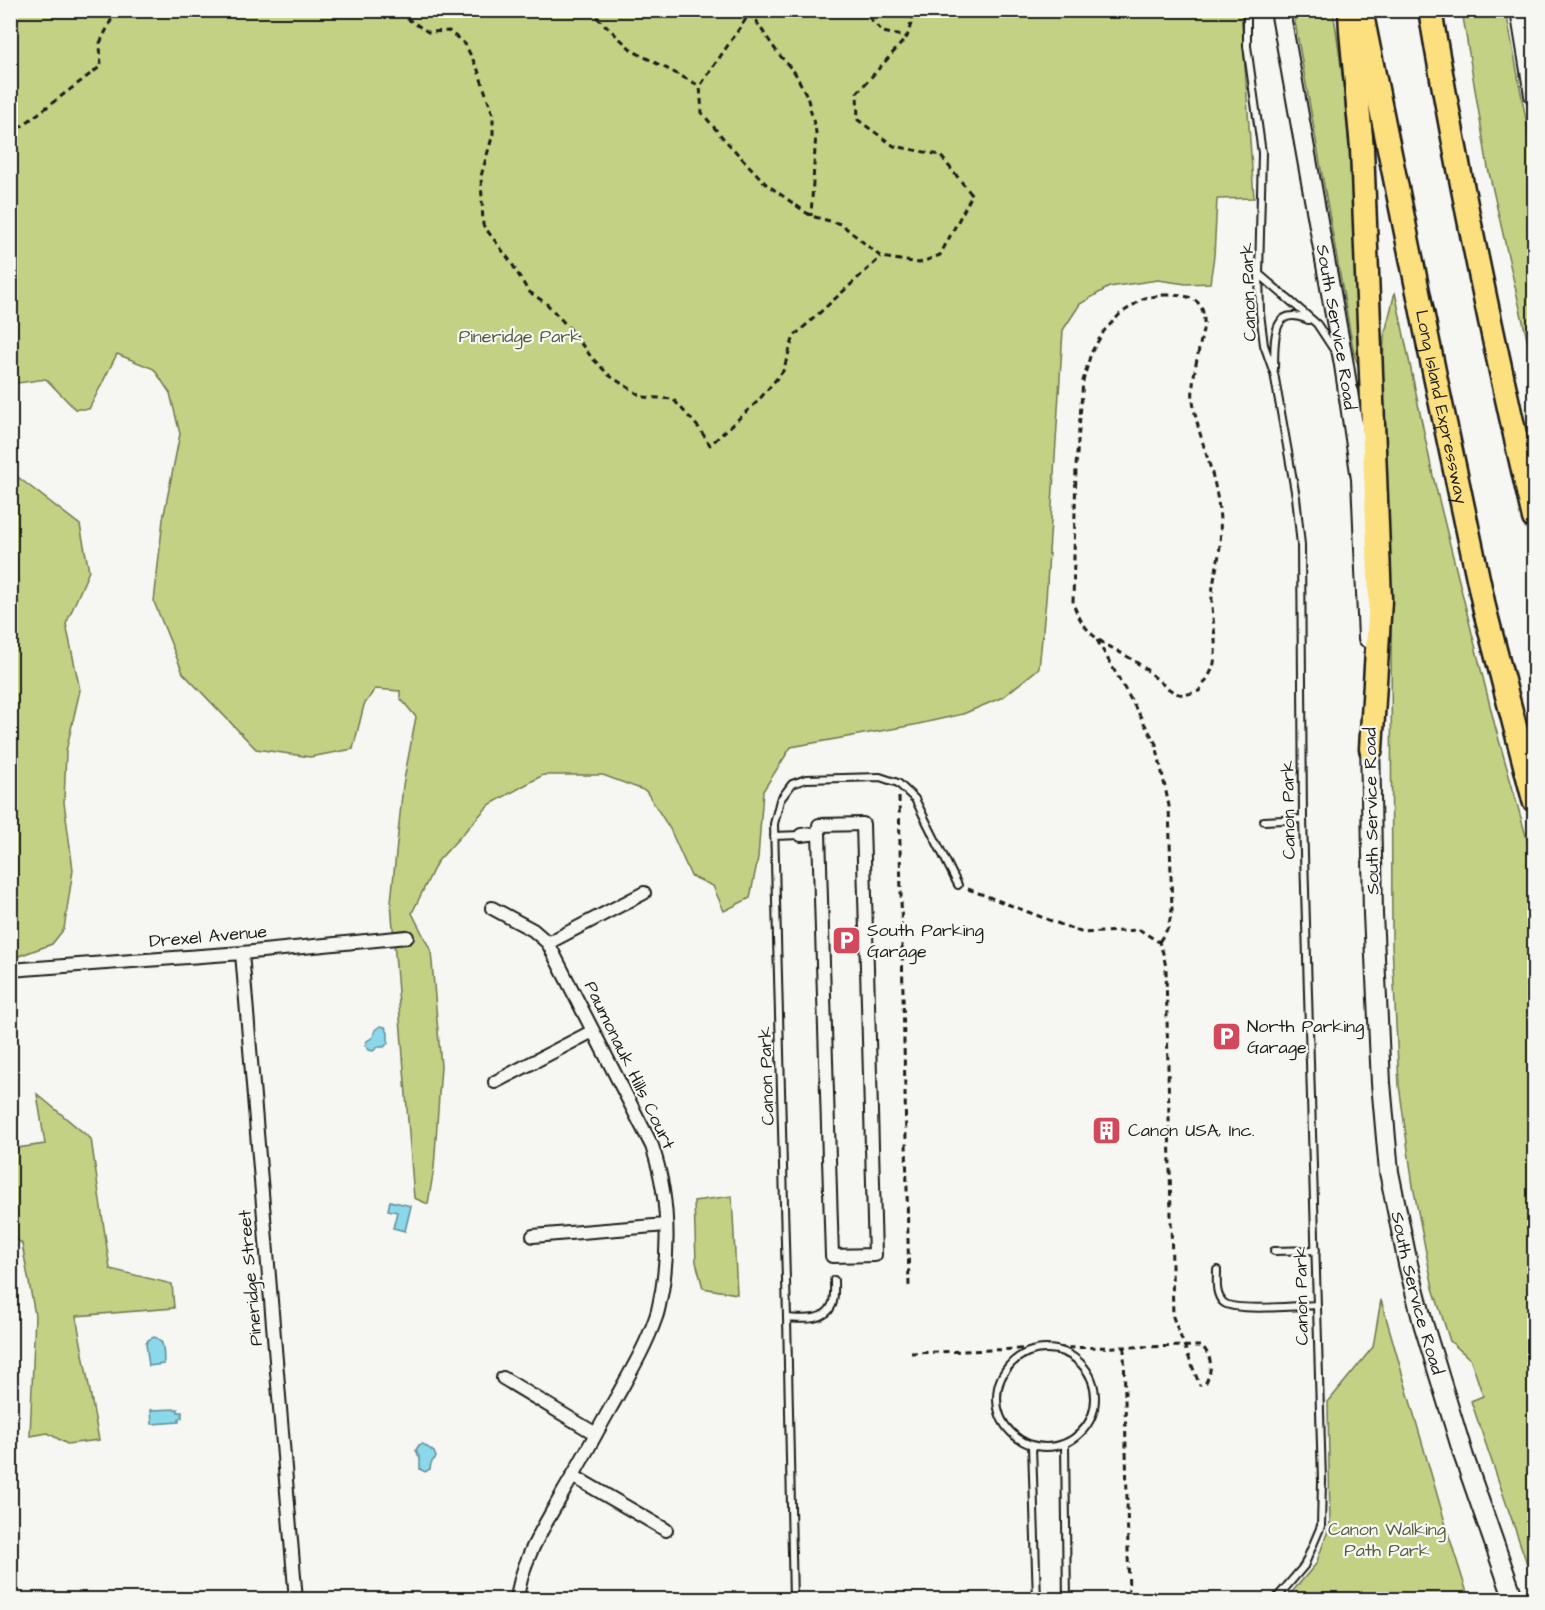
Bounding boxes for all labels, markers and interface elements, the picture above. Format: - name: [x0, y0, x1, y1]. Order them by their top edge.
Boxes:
- street label: Canon Park: [1234, 242, 1263, 342]
- street label: South Service Road: [1309, 242, 1362, 411]
- street label: Long Island Expressway: [1409, 308, 1474, 507]
- park label: Pineridge Park: [459, 324, 581, 350]
- street label: South Service Road: [1358, 727, 1385, 895]
- street label: Canon Park: [1275, 760, 1302, 860]
- place label: South Parking Garage: [867, 918, 984, 965]
- street label: Drexel Avenue: [148, 919, 268, 954]
- parking icon: South Parking Garage: [830, 924, 862, 956]
- street label: Paumonauk Hills Court: [578, 977, 681, 1154]
- place label: North Parking Garage: [1247, 1014, 1364, 1061]
- parking icon: North Parking Garage: [1210, 1020, 1242, 1052]
- street label: Canon Park: [752, 1026, 781, 1126]
- building icon: Canon USA, Inc.: [1091, 1114, 1123, 1146]
- place label: Canon USA, Inc.: [1128, 1118, 1255, 1143]
- street label: Pineridge Street: [232, 1208, 270, 1347]
- street label: South Service Road: [1385, 1209, 1450, 1378]
- street label: Canon Park: [1288, 1246, 1315, 1346]
- park label: Canon Walking Path Park: [1328, 1517, 1446, 1563]

